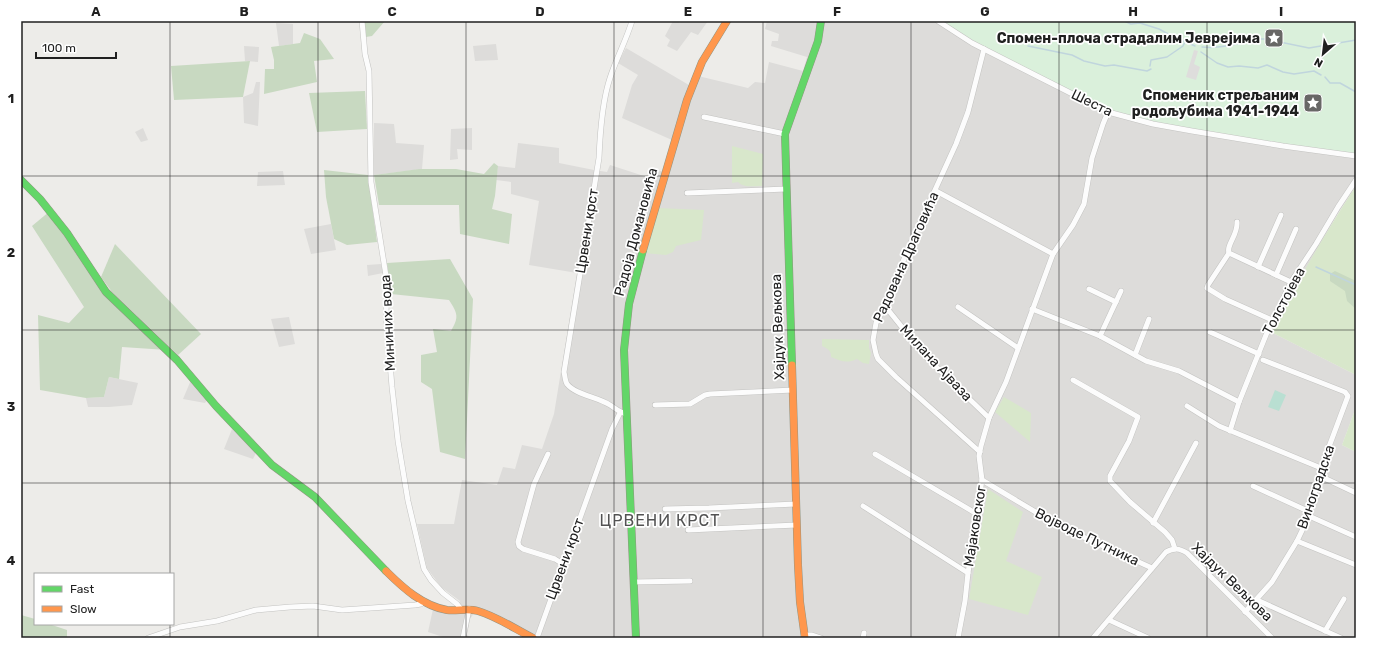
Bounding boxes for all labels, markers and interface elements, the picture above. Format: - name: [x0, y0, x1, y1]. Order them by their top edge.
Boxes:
- text: A: [91, 4, 101, 19]
- text: B: [239, 4, 249, 19]
- text: C: [387, 4, 397, 19]
- text: D: [535, 4, 545, 19]
- text: E: [684, 4, 692, 19]
- text: F: [833, 4, 841, 19]
- text: G: [980, 4, 990, 19]
- text: H: [1128, 4, 1138, 19]
- text: I: [1279, 4, 1283, 19]
- place icon: Спомен-плоча страдалим Јеврејима: [1263, 27, 1285, 49]
- place label: Спомен-плоча страдалим Јеврејима: [997, 30, 1260, 47]
- scale bar: [36, 34, 116, 60]
- north arrow: [1303, 34, 1343, 74]
- text: 100 m: [42, 41, 76, 55]
- text: N: [1312, 55, 1325, 70]
- street label: Шеста: [1069, 86, 1115, 120]
- place label: Споменик стрељаним родољубима 1941-1944: [1132, 87, 1299, 120]
- text: 1: [8, 91, 14, 106]
- place icon: Споменик стрељаним родољубима 1941-1944: [1302, 92, 1324, 114]
- street label: Радоја Домановића: [611, 166, 661, 298]
- street label: Црвени крст: [572, 187, 602, 275]
- street label: Радована Драговића: [870, 189, 942, 325]
- text: 2: [7, 245, 15, 260]
- street label: Толстојева: [1259, 264, 1309, 338]
- street label: Мининих вода: [377, 274, 399, 372]
- street label: Хајдук Вељкова: [768, 274, 788, 380]
- street label: Милана Ајваза: [896, 321, 976, 405]
- text: 3: [7, 399, 16, 414]
- street label: Виноградска: [1294, 443, 1338, 531]
- street label: Мајаковског: [960, 484, 990, 568]
- street label: Војводе Путника: [1032, 504, 1142, 570]
- district label: ЦРВЕНИ КРСТ: [599, 511, 721, 530]
- street label: Црвени крст: [542, 516, 588, 602]
- street label: Хајдук Вељкова: [1188, 539, 1276, 625]
- text: 4: [7, 553, 16, 568]
- legend: [34, 573, 174, 625]
- text: Fast: [70, 582, 94, 596]
- text: Slow: [70, 602, 97, 616]

